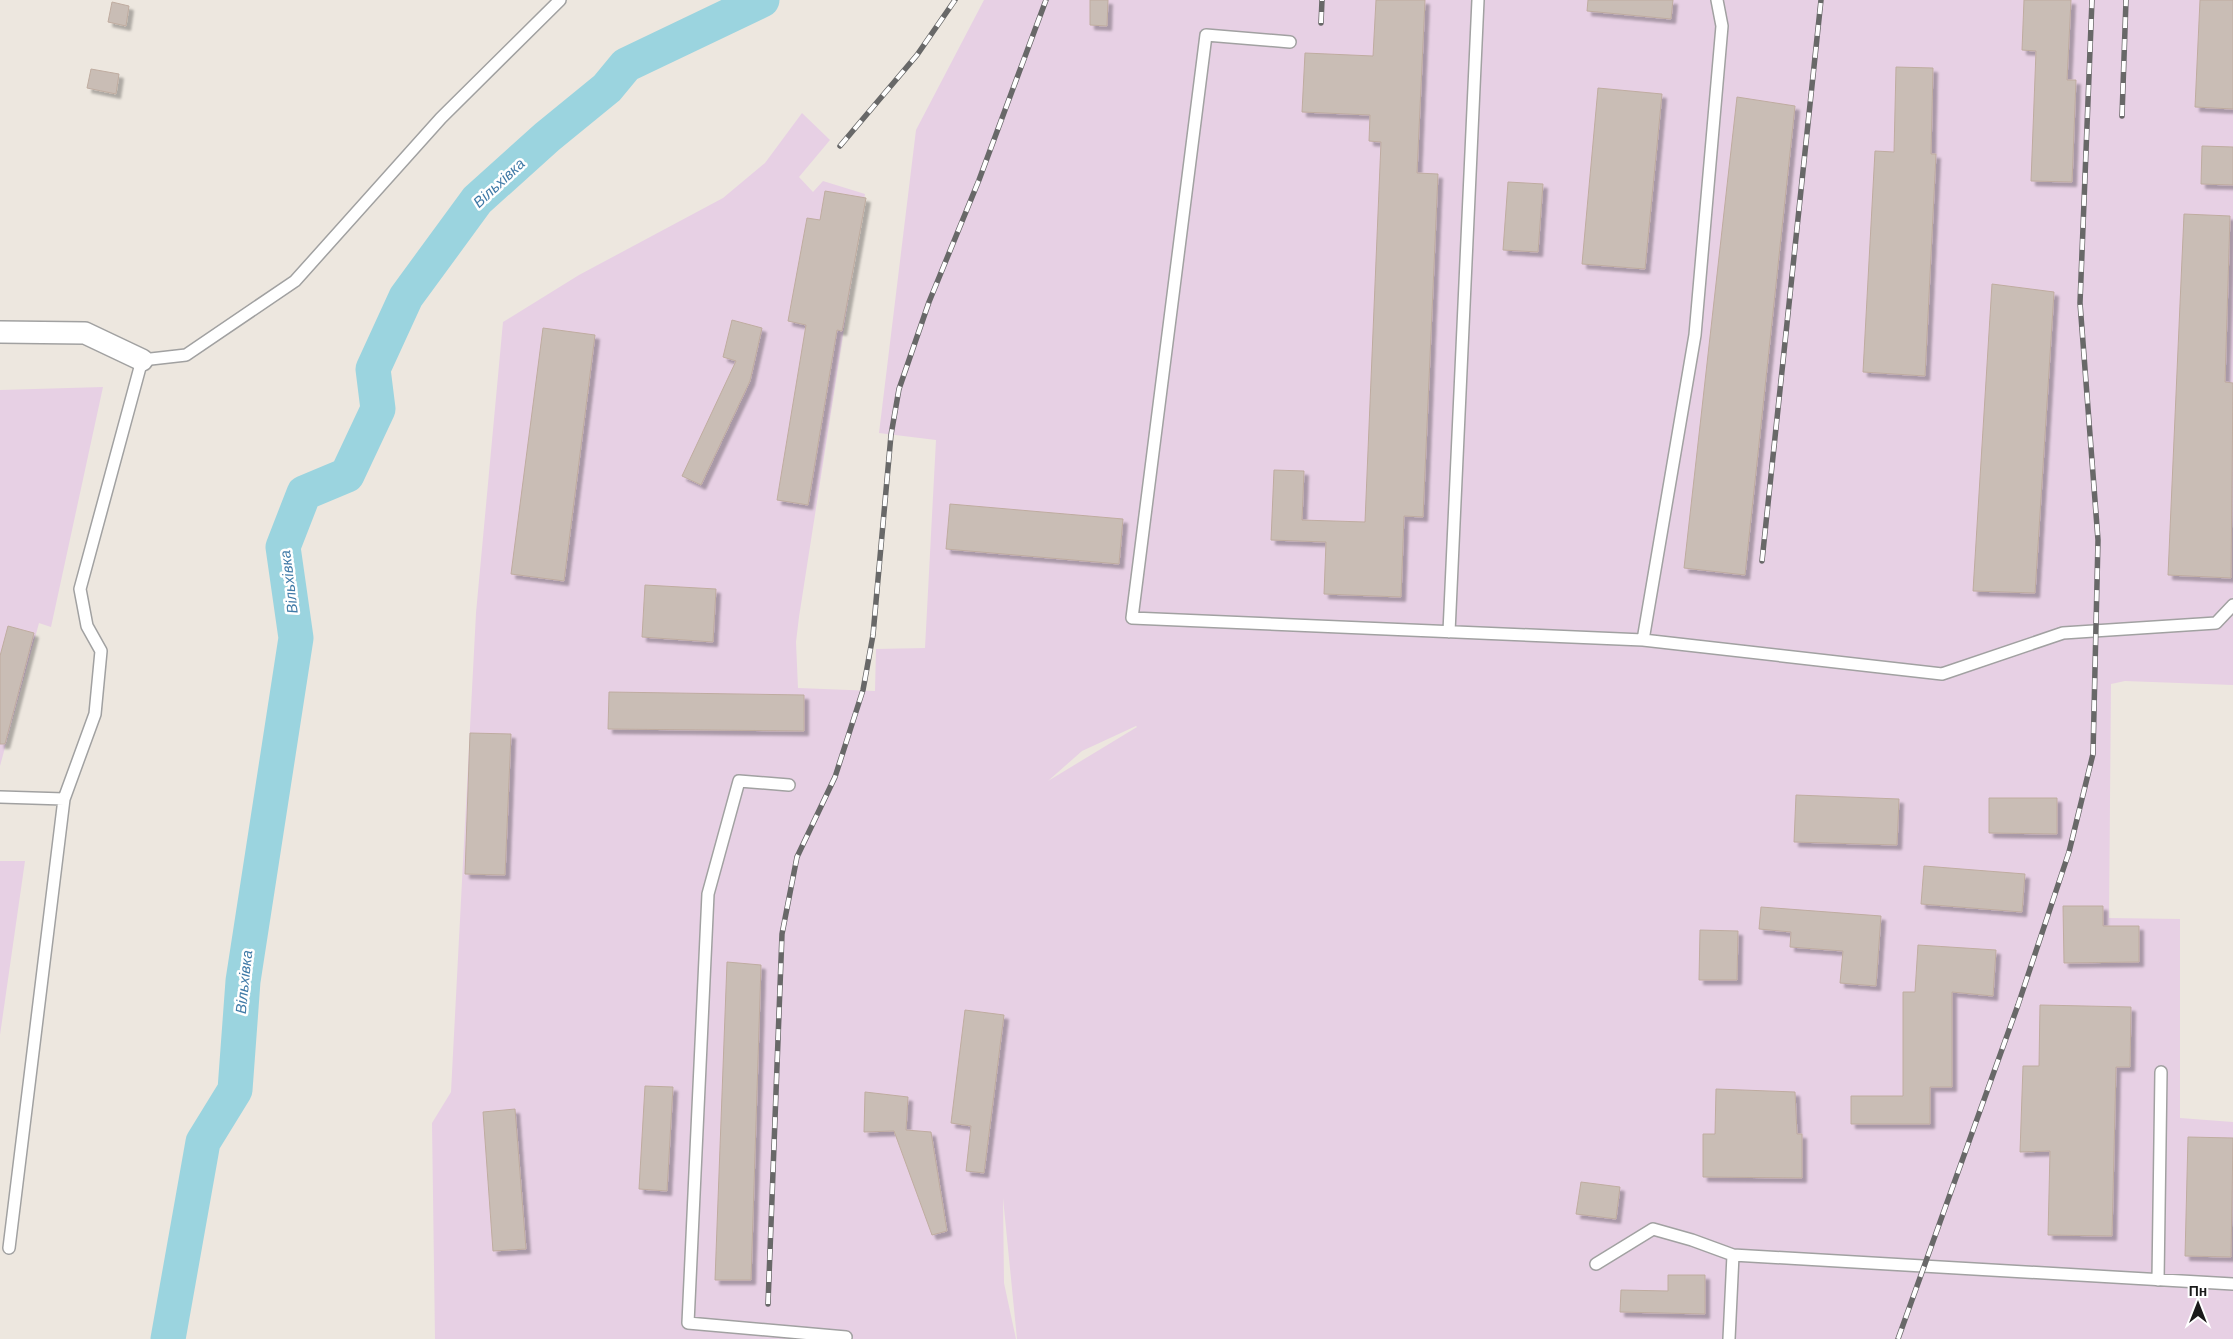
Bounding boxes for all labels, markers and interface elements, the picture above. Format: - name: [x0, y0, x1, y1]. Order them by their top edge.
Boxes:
- water label: Вільхівка: [469, 154, 529, 212]
- water label: Вільхівка: [275, 549, 303, 615]
- water label: Вільхівка: [231, 949, 257, 1015]
- north arrow: [2173, 1279, 2223, 1329]
- text: Пн: [2189, 1282, 2207, 1300]

